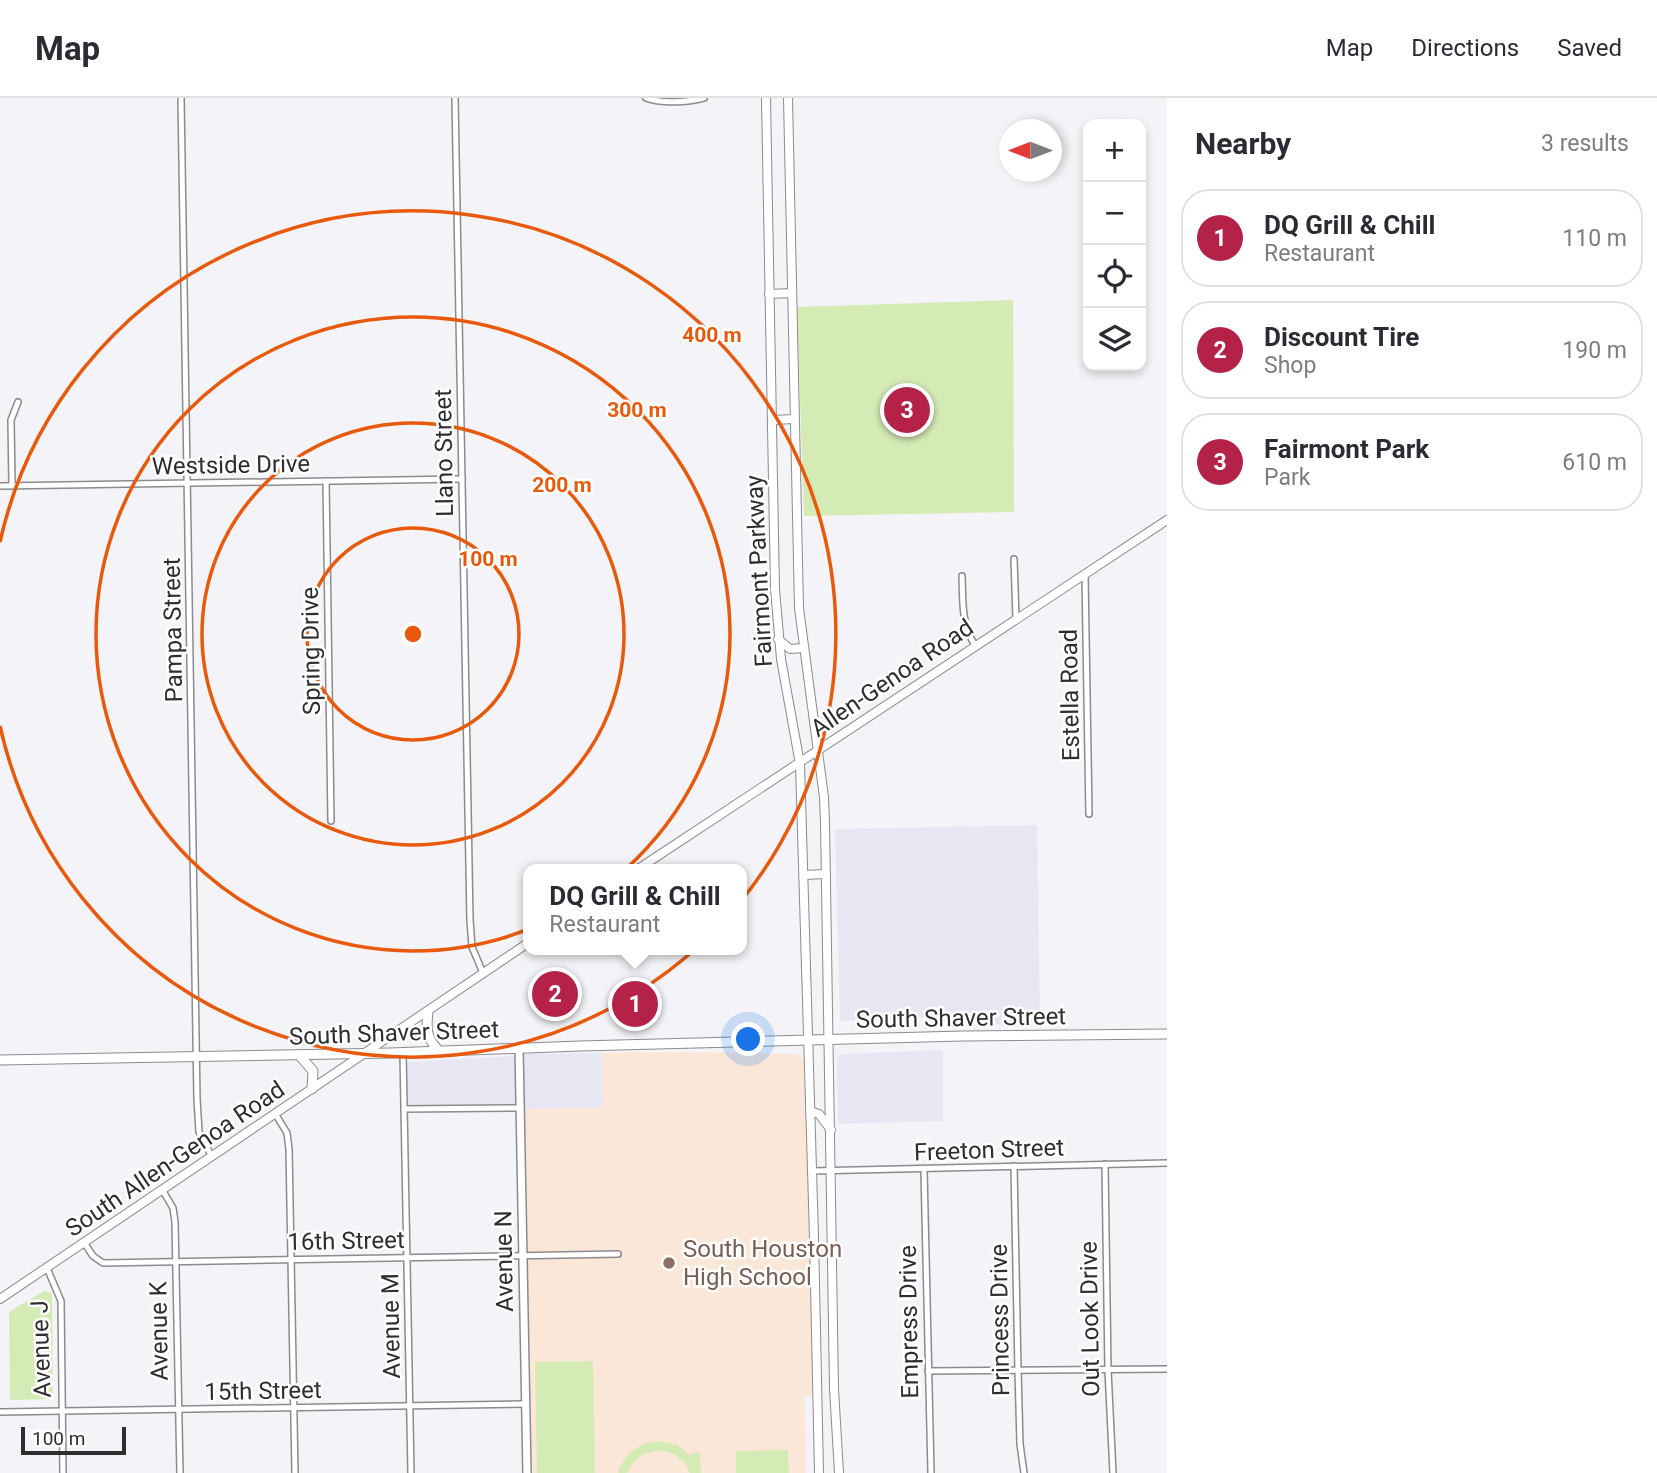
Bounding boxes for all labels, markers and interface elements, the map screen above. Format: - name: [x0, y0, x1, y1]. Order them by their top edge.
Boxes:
- text: Map: [35, 29, 100, 68]
- text: Map: [1326, 34, 1373, 62]
- text: Directions: [1411, 34, 1519, 62]
- text: Saved: [1557, 34, 1622, 62]
- north arrow: [999, 119, 1062, 182]
- map controls: [1083, 119, 1146, 371]
- button: +: [1083, 119, 1146, 182]
- text: Nearby: [1195, 126, 1291, 161]
- text: 3 results: [1541, 130, 1629, 157]
- button: −: [1083, 182, 1146, 245]
- text: DQ Grill & Chill: [1264, 210, 1435, 240]
- text: 1: [1213, 225, 1227, 252]
- text: 110 m: [1562, 225, 1627, 252]
- text: Restaurant: [1264, 240, 1375, 267]
- button: locate: [1083, 245, 1146, 308]
- button: layers: [1083, 308, 1146, 371]
- text: Discount Tire: [1264, 322, 1419, 352]
- text: 400 m: [682, 323, 742, 347]
- text: 2: [1213, 337, 1227, 364]
- text: 190 m: [1562, 337, 1627, 364]
- text: Shop: [1264, 352, 1316, 379]
- pin: 3: [884, 384, 930, 436]
- street label: Llano Street: [429, 389, 459, 517]
- text: 300 m: [607, 398, 667, 422]
- text: Fairmont Park: [1264, 434, 1429, 464]
- text: 3: [1213, 449, 1227, 476]
- text: 610 m: [1562, 449, 1627, 476]
- street label: Westside Drive: [152, 450, 310, 480]
- text: Park: [1264, 464, 1310, 491]
- text: 200 m: [532, 473, 592, 497]
- street label: Fairmont Parkway: [740, 474, 778, 668]
- text: 100 m: [458, 547, 518, 571]
- street label: Pampa Street: [158, 557, 188, 703]
- street label: Spring Drive: [296, 587, 326, 715]
- street label: Allen-Genoa Road: [805, 613, 979, 743]
- centre of rings: [401, 622, 425, 646]
- street label: Estella Road: [1055, 629, 1085, 761]
- popup: [523, 864, 747, 955]
- text: DQ Grill & Chill: [549, 881, 721, 911]
- text: Restaurant: [549, 911, 660, 938]
- pin: 2: [532, 968, 578, 1020]
- pin: 1: [612, 978, 658, 1030]
- street label: South Shaver Street: [856, 1002, 1066, 1034]
- street label: South Shaver Street: [289, 1015, 500, 1051]
- your location: [731, 1022, 765, 1056]
- street label: South Allen-Genoa Road: [60, 1075, 290, 1243]
- street label: Freeton Street: [913, 1133, 1065, 1167]
- street label: Avenue N: [489, 1210, 519, 1312]
- street label: 16th Street: [287, 1226, 405, 1256]
- place label: South Houston High School: [683, 1235, 842, 1291]
- street label: Out Look Drive: [1075, 1241, 1105, 1397]
- street label: Princess Drive: [985, 1244, 1015, 1396]
- street label: Empress Drive: [894, 1245, 924, 1399]
- marker: South Houston High School: [661, 1255, 677, 1271]
- street label: Avenue M: [376, 1273, 406, 1379]
- street label: Avenue K: [144, 1280, 174, 1381]
- street label: Avenue J: [25, 1300, 57, 1398]
- street label: 15th Street: [204, 1376, 322, 1406]
- scale bar: [21, 1424, 126, 1456]
- text: 100 m: [32, 1427, 85, 1450]

